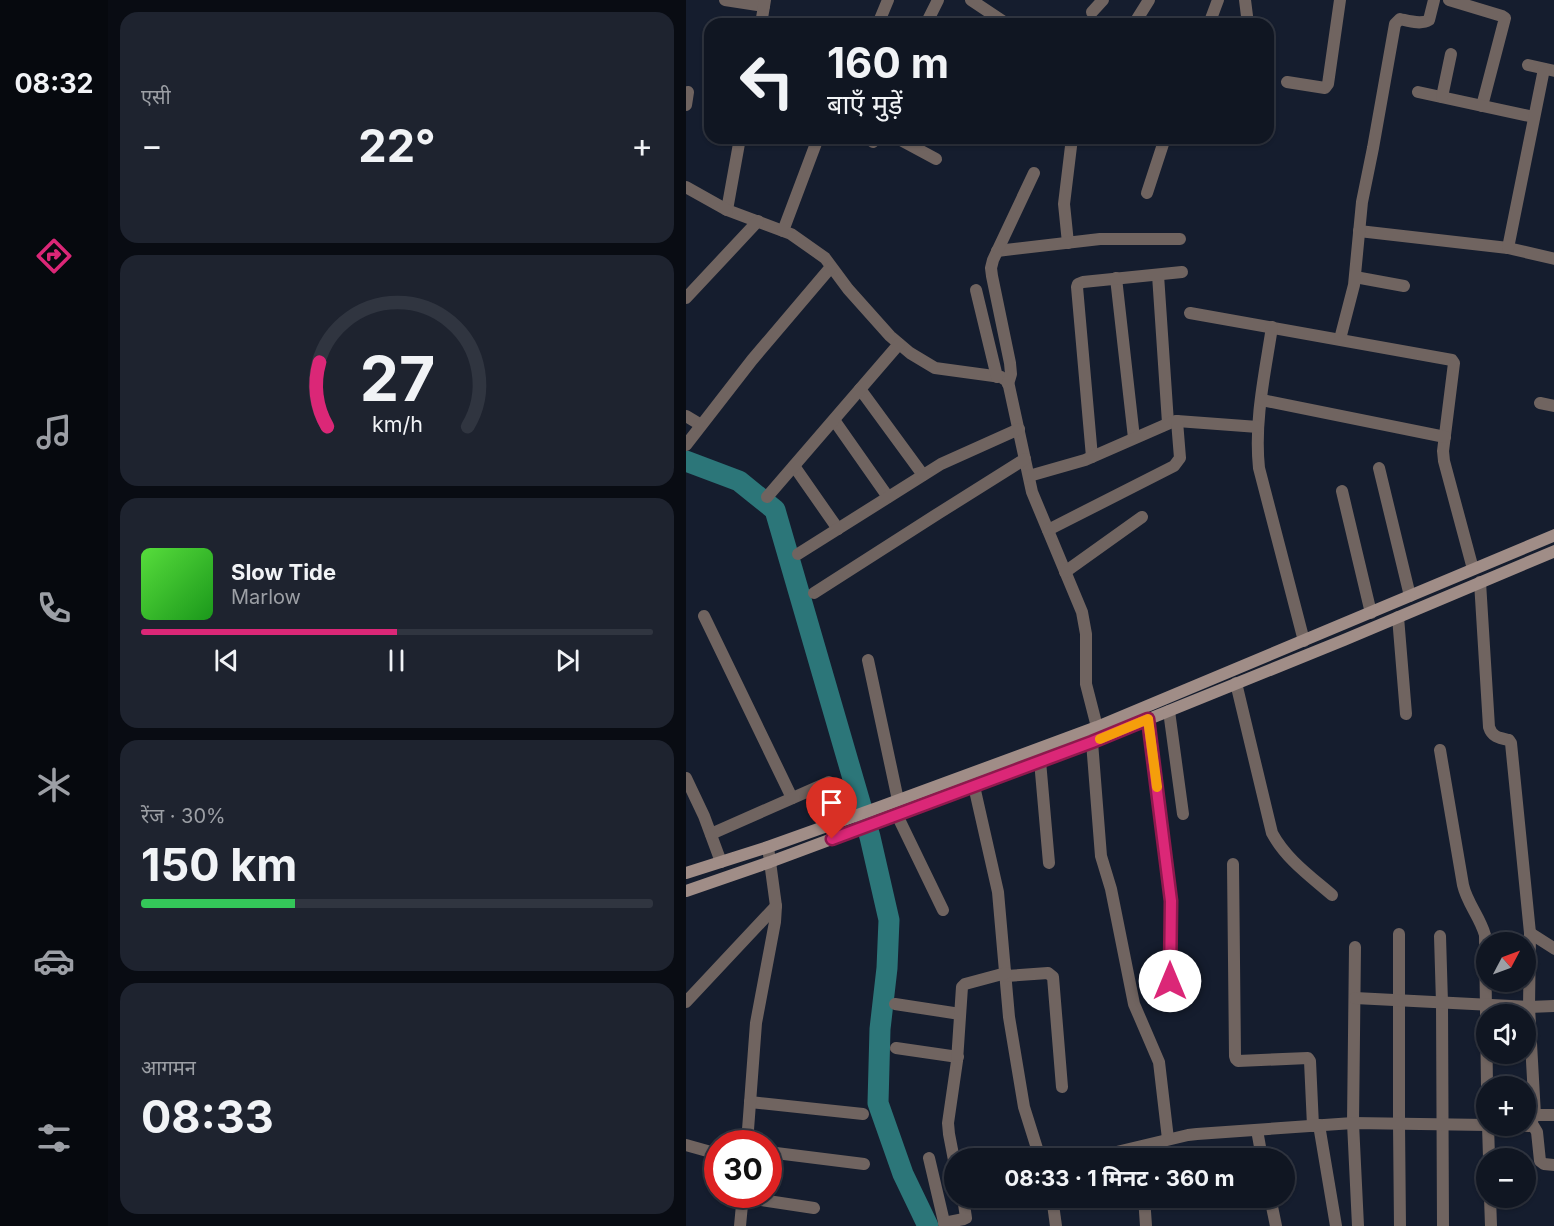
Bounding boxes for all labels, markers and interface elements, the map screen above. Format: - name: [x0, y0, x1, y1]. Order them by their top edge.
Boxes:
- text: 160 m: [827, 37, 949, 88]
- icon: left: [728, 42, 806, 120]
- text: 08:32: [14, 67, 94, 100]
- text: एसी: [141, 85, 171, 109]
- text: बाएँ मुड़ें: [827, 88, 903, 121]
- text: 22°: [358, 118, 436, 173]
- text: −: [141, 125, 163, 165]
- text: +: [631, 125, 653, 165]
- icon: directions: [33, 235, 75, 277]
- text: 27: [359, 341, 435, 416]
- icon: music: [33, 411, 75, 453]
- text: km/h: [372, 412, 422, 438]
- text: Slow Tide: [231, 559, 336, 585]
- text: Marlow: [231, 585, 301, 609]
- icon: phone: [33, 587, 75, 629]
- icon: previous: [210, 644, 243, 677]
- icon: pause: [380, 644, 413, 677]
- icon: next: [551, 644, 584, 677]
- icon: climate: [33, 764, 75, 806]
- pin: [806, 777, 857, 839]
- icon: arrive: [815, 786, 848, 819]
- text: रेंज · 30%: [141, 804, 226, 828]
- text: 150 km: [141, 837, 297, 892]
- north arrow: [1476, 932, 1536, 992]
- map controls: [1476, 932, 1536, 1208]
- icon: car: [33, 940, 75, 982]
- position arrow: [1138, 949, 1202, 1013]
- button: sound: [1476, 1004, 1536, 1064]
- text: आगमन: [141, 1056, 196, 1080]
- button: +: [1476, 1076, 1536, 1136]
- text: 08:33: [141, 1089, 274, 1144]
- icon: filters: [33, 1117, 75, 1159]
- speed limit sign: 30: [704, 1130, 782, 1208]
- button: −: [1476, 1148, 1536, 1208]
- text: 08:33 · 1 मिनट · 360 m: [1005, 1165, 1234, 1191]

